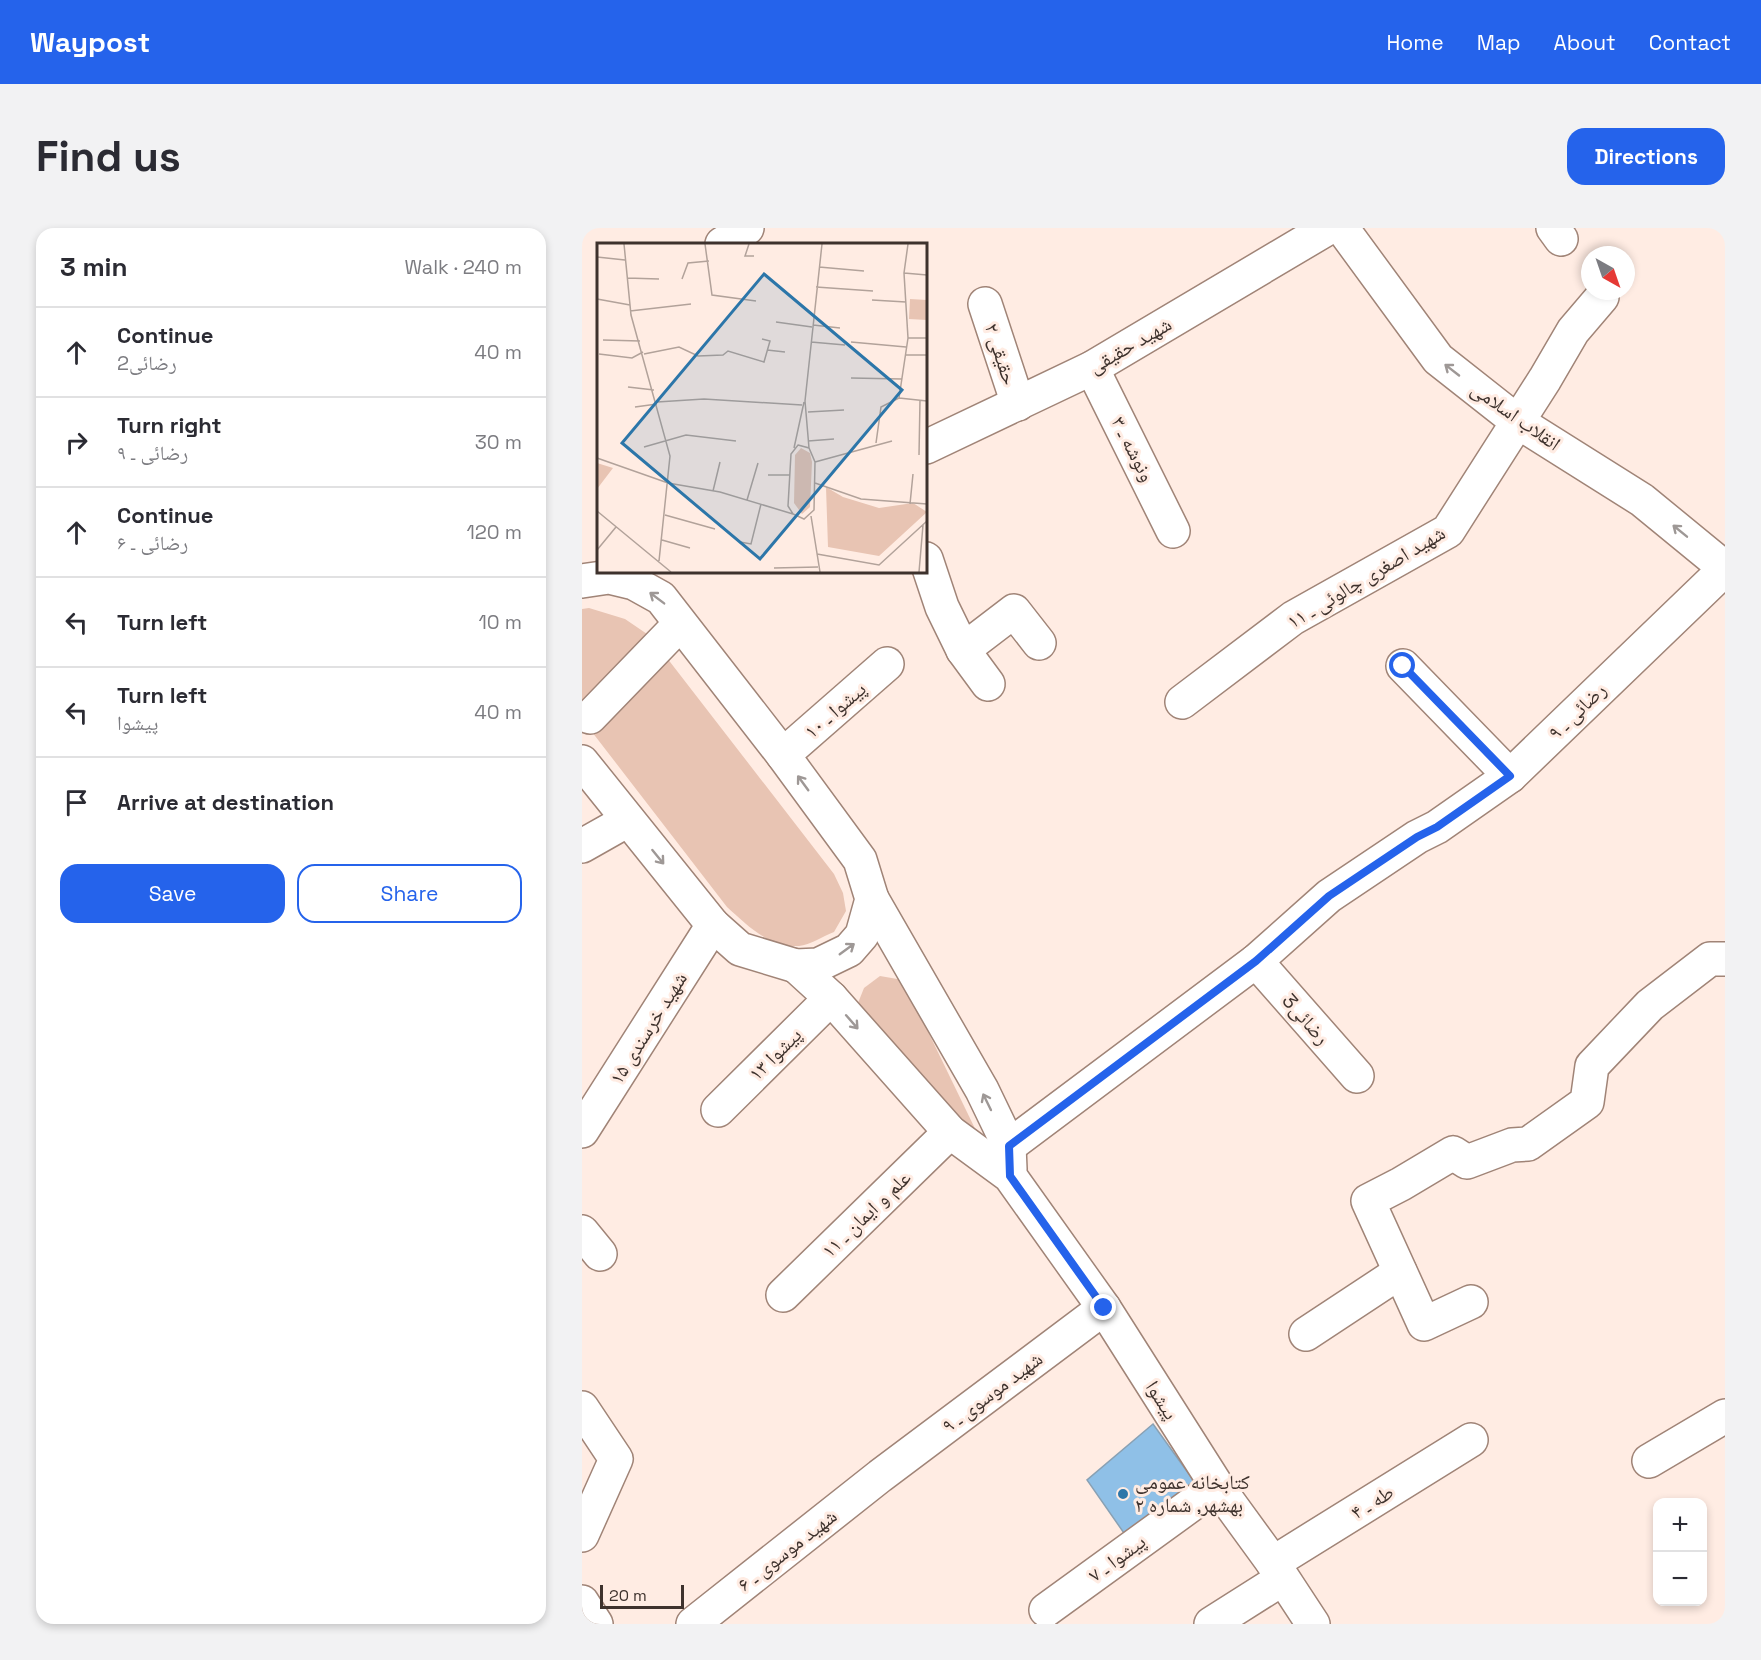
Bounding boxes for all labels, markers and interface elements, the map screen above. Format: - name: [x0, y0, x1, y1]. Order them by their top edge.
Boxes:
- text: Waypost: [30, 24, 150, 60]
- text: Home: [1386, 29, 1444, 56]
- text: Map: [1477, 29, 1521, 56]
- text: About: [1554, 29, 1616, 56]
- text: Contact: [1649, 29, 1731, 56]
- button: Directions: [1567, 128, 1725, 185]
- text: Find us: [36, 130, 181, 183]
- inset map: [597, 243, 927, 573]
- north arrow: [1581, 246, 1635, 300]
- text: 3 min: [60, 250, 128, 284]
- text: Walk · 240 m: [404, 254, 522, 280]
- street label: شهید حقیقی: [1084, 311, 1176, 379]
- street label: حقیقی ۲: [979, 320, 1023, 388]
- text: Continue: [117, 321, 213, 349]
- icon: ahead: [60, 336, 93, 369]
- text: 40 m: [474, 339, 522, 365]
- text: رضائی2: [117, 350, 177, 376]
- one-way arrow: [1445, 364, 1461, 377]
- street label: انقلاب اسلامی: [1466, 376, 1566, 456]
- text: Turn right: [117, 411, 222, 439]
- street label: ونوشه ـ ۳: [1106, 412, 1160, 486]
- icon: right: [60, 426, 93, 459]
- text: 30 m: [475, 429, 522, 455]
- text: رضائی ـ ۹: [117, 440, 188, 466]
- text: Continue: [117, 501, 213, 529]
- icon: ahead: [60, 516, 93, 549]
- text: 120 m: [466, 519, 522, 545]
- street label: شهید اصغری چالوئی ـ ۱۱: [1282, 519, 1450, 635]
- one-way arrow: [1673, 524, 1688, 538]
- text: رضائی ـ ۶: [117, 530, 188, 556]
- one-way arrow: [649, 591, 665, 604]
- icon: left: [60, 606, 93, 639]
- text: Turn left: [117, 608, 207, 636]
- text: 10 m: [478, 609, 522, 635]
- route start: [1389, 652, 1415, 678]
- street label: پیشوا ـ ۱۰: [799, 676, 871, 744]
- street label: رضائی ـ ۹: [1542, 677, 1612, 745]
- text: Turn left: [117, 681, 207, 709]
- icon: left: [60, 696, 93, 729]
- text: 40 m: [474, 699, 522, 725]
- text: پیشوا: [117, 710, 158, 736]
- one-way arrow: [797, 775, 810, 791]
- icon: arrive: [60, 786, 93, 819]
- text: Arrive at destination: [117, 788, 334, 816]
- one-way arrow: [651, 849, 665, 864]
- button: Save: [60, 864, 285, 923]
- button: Share: [297, 864, 522, 923]
- one-way arrow: [838, 943, 854, 955]
- street label: شهید خرسندی ۱۵: [603, 967, 693, 1089]
- street label: رضائی3: [1277, 988, 1335, 1050]
- one-way arrow: [845, 1014, 859, 1029]
- street label: پیشوا ۱۳: [743, 1022, 807, 1086]
- one-way arrow: [981, 1093, 993, 1111]
- street label: علم و ایمان ـ ۱۱: [816, 1165, 917, 1264]
- route end: [1090, 1294, 1116, 1320]
- street label: شهید موسوی ـ ۹: [936, 1346, 1048, 1438]
- street label: پیشوا: [1140, 1376, 1184, 1425]
- place label: کتابخانه عمومی بهشهر, شماره ۲: [1135, 1469, 1250, 1518]
- street label: طه ـ ۴: [1346, 1479, 1398, 1525]
- marker: کتابخانه عمومی بهشهر, شماره ۲: [1116, 1487, 1130, 1501]
- map controls: [1653, 1498, 1707, 1606]
- button: +: [1653, 1498, 1707, 1552]
- street label: شهید موسوی ـ ۶: [732, 1503, 842, 1597]
- street label: پیشوا ـ ۷: [1083, 1528, 1151, 1588]
- button: −: [1653, 1552, 1707, 1606]
- scale bar: [600, 1582, 684, 1610]
- text: 20 m: [609, 1585, 647, 1606]

